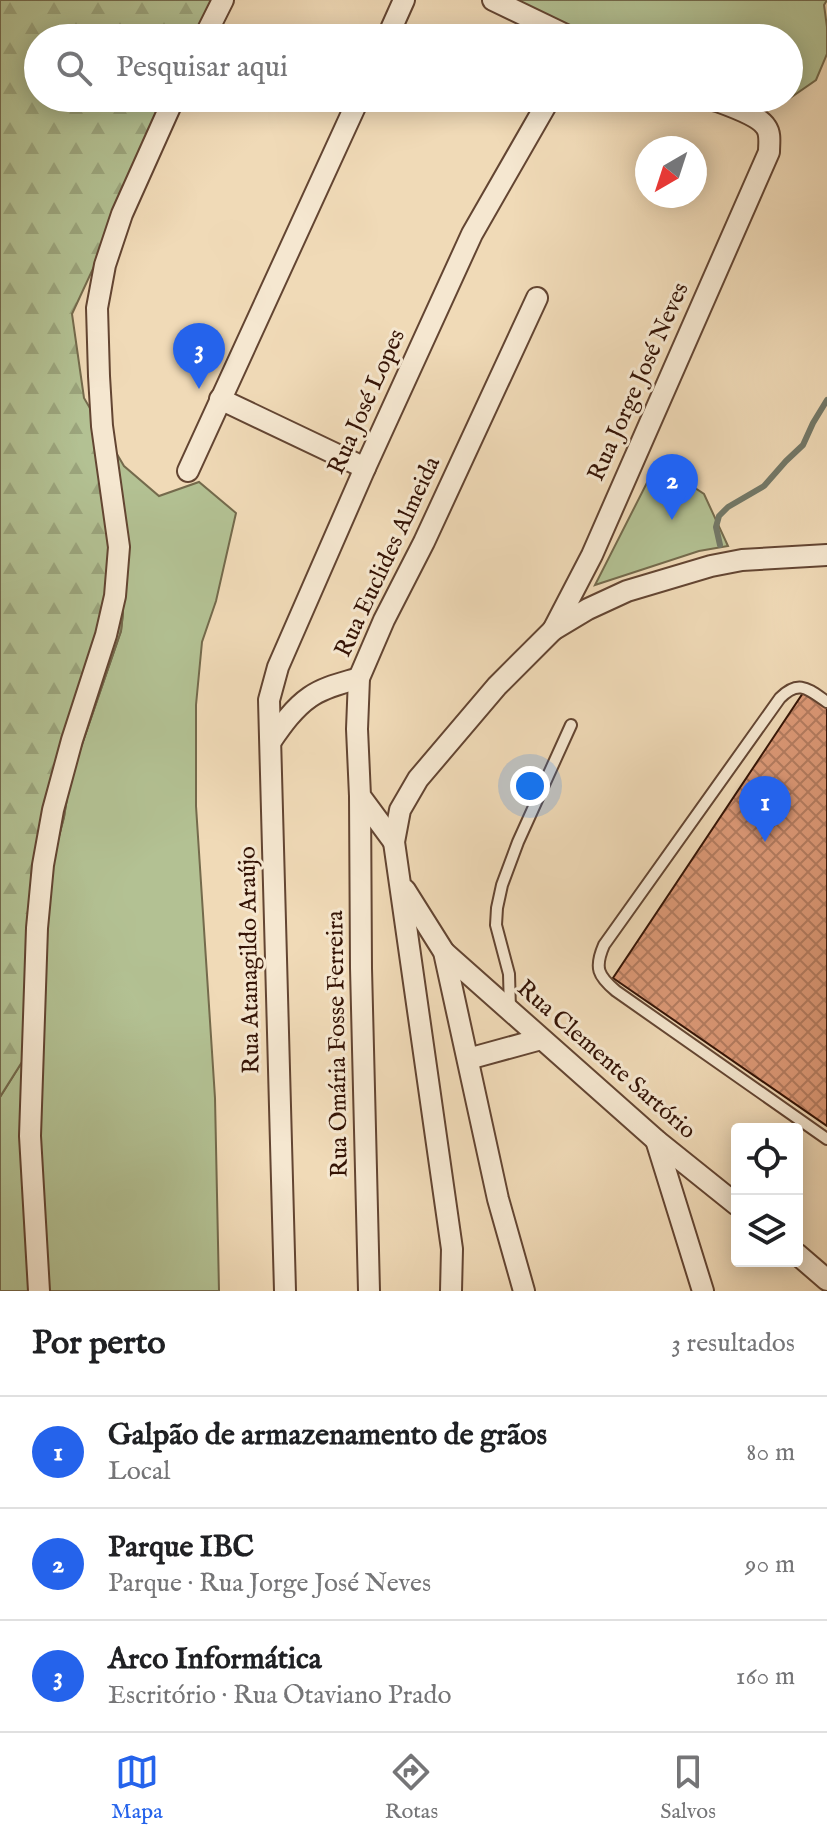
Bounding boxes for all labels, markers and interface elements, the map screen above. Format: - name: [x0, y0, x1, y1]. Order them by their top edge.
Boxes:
- search box: [24, 24, 803, 112]
- icon: search: [52, 46, 96, 90]
- text: Pesquisar aqui: [116, 49, 288, 87]
- north arrow: [635, 136, 707, 208]
- street label: Rua Jorge José Neves: [581, 278, 697, 486]
- pin: 3: [173, 323, 225, 389]
- street label: Rua José Lopes: [321, 325, 413, 479]
- street label: Rua Euclides Almeida: [328, 451, 448, 662]
- pin: 2: [646, 454, 698, 520]
- your location: [510, 766, 550, 806]
- pin: 1: [739, 776, 791, 842]
- street label: Rua Atanagildo Araújo: [233, 846, 267, 1074]
- street label: Rua Omária Fosse Ferreira: [320, 909, 356, 1178]
- street label: Rua Clemente Sartório: [510, 973, 702, 1147]
- map controls: [731, 1123, 803, 1267]
- button: locate: [731, 1123, 803, 1195]
- button: layers: [731, 1195, 803, 1267]
- text: Por perto: [32, 1322, 166, 1365]
- text: 3 resultados: [671, 1327, 795, 1360]
- text: Galpão de armazenamento de grãos: [108, 1417, 547, 1455]
- text: 1: [53, 1436, 63, 1469]
- text: 80 m: [746, 1436, 795, 1469]
- text: Local: [108, 1455, 170, 1488]
- text: Parque IBC: [108, 1529, 254, 1567]
- text: 2: [52, 1548, 64, 1581]
- text: 90 m: [745, 1548, 795, 1581]
- text: Parque · Rua Jorge José Neves: [108, 1567, 431, 1600]
- text: Arco Informática: [108, 1641, 322, 1679]
- text: 3: [53, 1660, 63, 1693]
- text: 160 m: [736, 1660, 795, 1693]
- text: Escritório · Rua Otaviano Prado: [108, 1679, 451, 1712]
- tab: Mapa: [111, 1750, 163, 1826]
- tab: Rotas: [385, 1750, 438, 1826]
- tab: Salvos: [660, 1750, 716, 1826]

